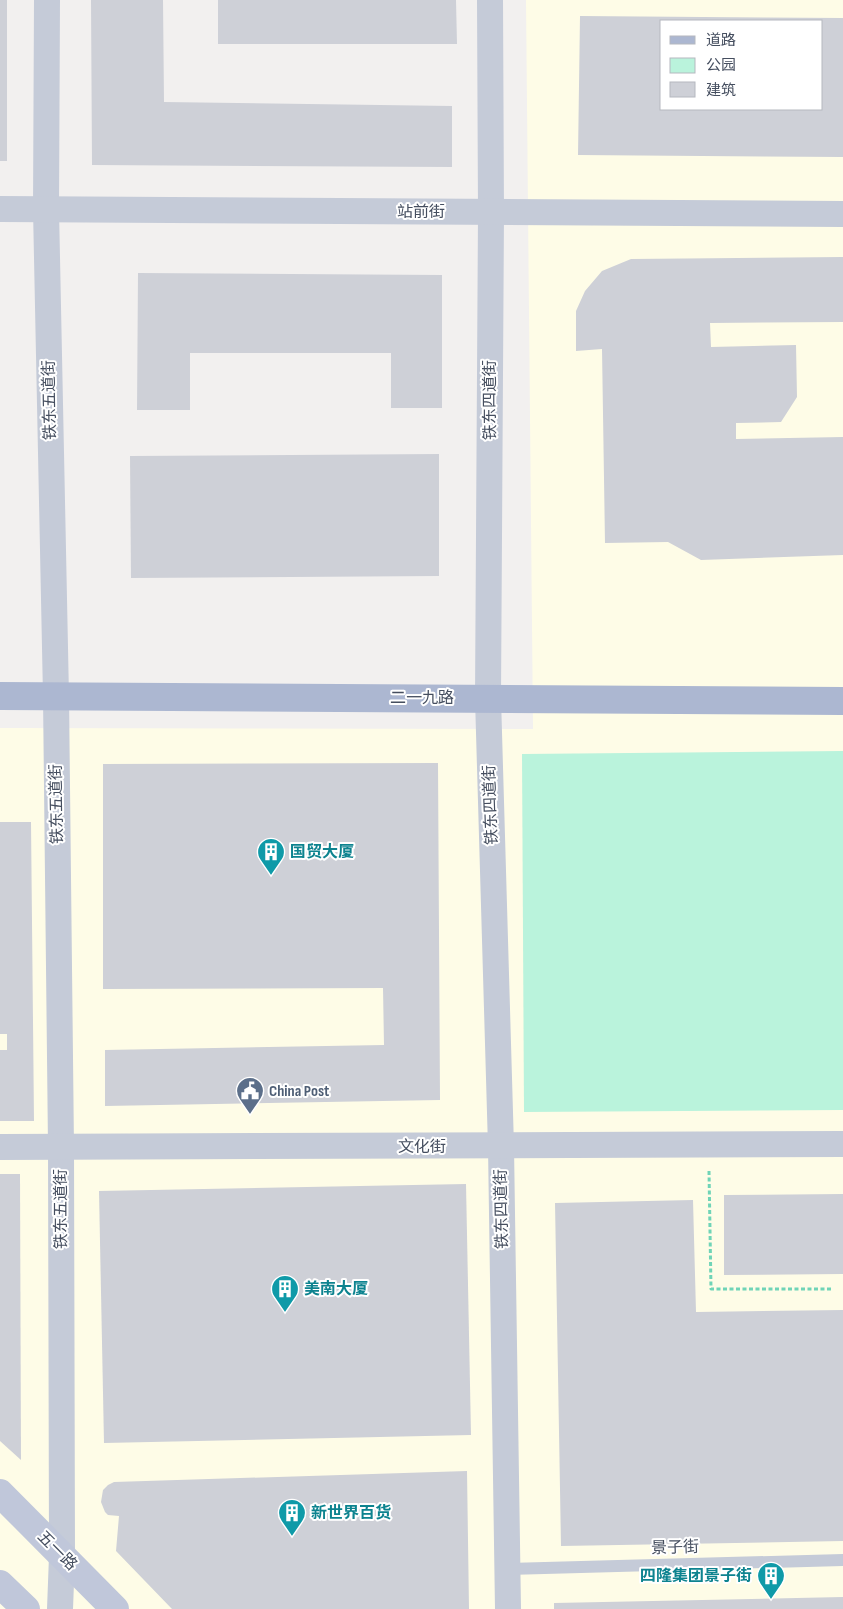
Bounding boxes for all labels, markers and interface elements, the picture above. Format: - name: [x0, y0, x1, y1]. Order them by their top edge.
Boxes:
- legend: [660, 20, 823, 110]
- text: 道路: [706, 31, 736, 50]
- text: 公园: [706, 56, 736, 75]
- text: 建筑: [706, 81, 736, 100]
- street label: 站前街: [397, 203, 445, 222]
- street label: 铁东五道街: [40, 360, 60, 440]
- street label: 铁东四道街: [481, 360, 500, 440]
- street label: 二一九路: [390, 689, 454, 708]
- street label: 铁东五道街: [47, 764, 67, 844]
- street label: 铁东四道街: [480, 765, 502, 845]
- building icon: 国贸大厦: [256, 837, 286, 876]
- place label: 国贸大厦: [290, 843, 354, 862]
- public building icon: China Post: [235, 1076, 265, 1115]
- place label: China Post: [269, 1082, 329, 1101]
- street label: 文化街: [398, 1138, 446, 1157]
- street label: 铁东五道街: [52, 1169, 71, 1249]
- street label: 铁东四道街: [492, 1169, 512, 1249]
- building icon: 美南大厦: [270, 1274, 300, 1313]
- place label: 美南大厦: [304, 1280, 368, 1299]
- building icon: 新世界百货: [277, 1498, 307, 1537]
- place label: 新世界百货: [311, 1503, 391, 1523]
- street label: 五一路: [33, 1527, 81, 1575]
- street label: 景子街: [651, 1538, 699, 1558]
- building icon: 四隆集团景子街: [756, 1561, 786, 1600]
- place label: 四隆集团景子街: [640, 1567, 752, 1586]

